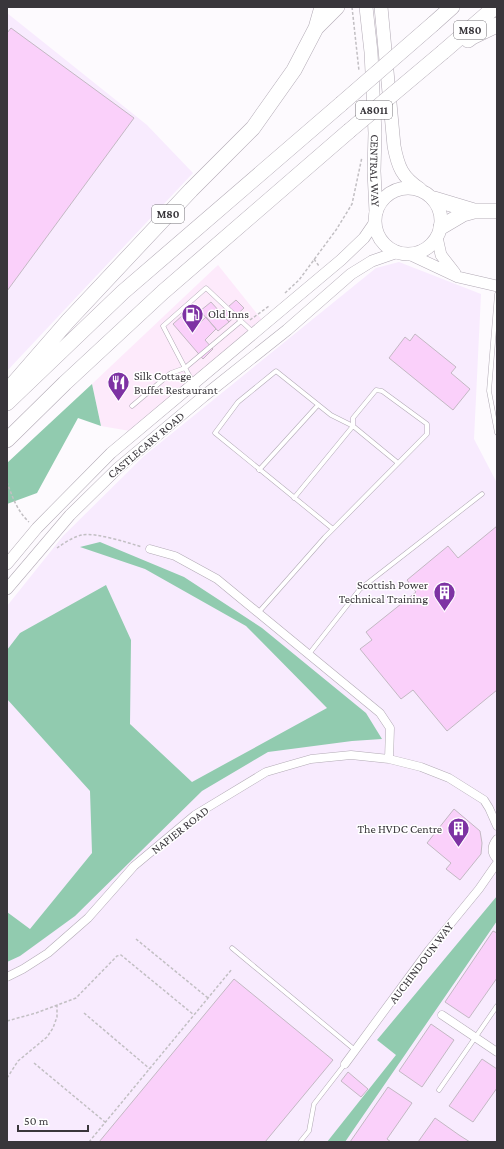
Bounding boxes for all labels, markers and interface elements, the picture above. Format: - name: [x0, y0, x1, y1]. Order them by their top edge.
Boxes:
- road number: M80: [454, 21, 486, 39]
- road number: A8011: [356, 101, 392, 119]
- street label: CENTRAL WAY: [367, 134, 383, 208]
- road number: M80: [152, 205, 184, 223]
- fuel station icon: Old Inns: [179, 301, 205, 334]
- place label: Old Inns: [208, 307, 249, 321]
- place label: Silk Cottage Buffet Restaurant: [134, 369, 219, 397]
- restaurant icon: Silk Cottage Buffet Restaurant: [105, 370, 131, 403]
- street label: CASTLECARY ROAD: [105, 409, 187, 481]
- place label: Scottish Power Technical Training: [339, 578, 429, 606]
- building icon: Scottish Power Technical Training: [431, 579, 457, 612]
- street label: NAPIER ROAD: [148, 803, 212, 857]
- building icon: The HVDC Centre: [445, 816, 471, 849]
- place label: The HVDC Centre: [357, 822, 442, 836]
- street label: AUCHINDOUN WAY: [386, 919, 457, 1006]
- scale bar: [18, 1107, 88, 1133]
- text: 50 m: [24, 1114, 49, 1128]

